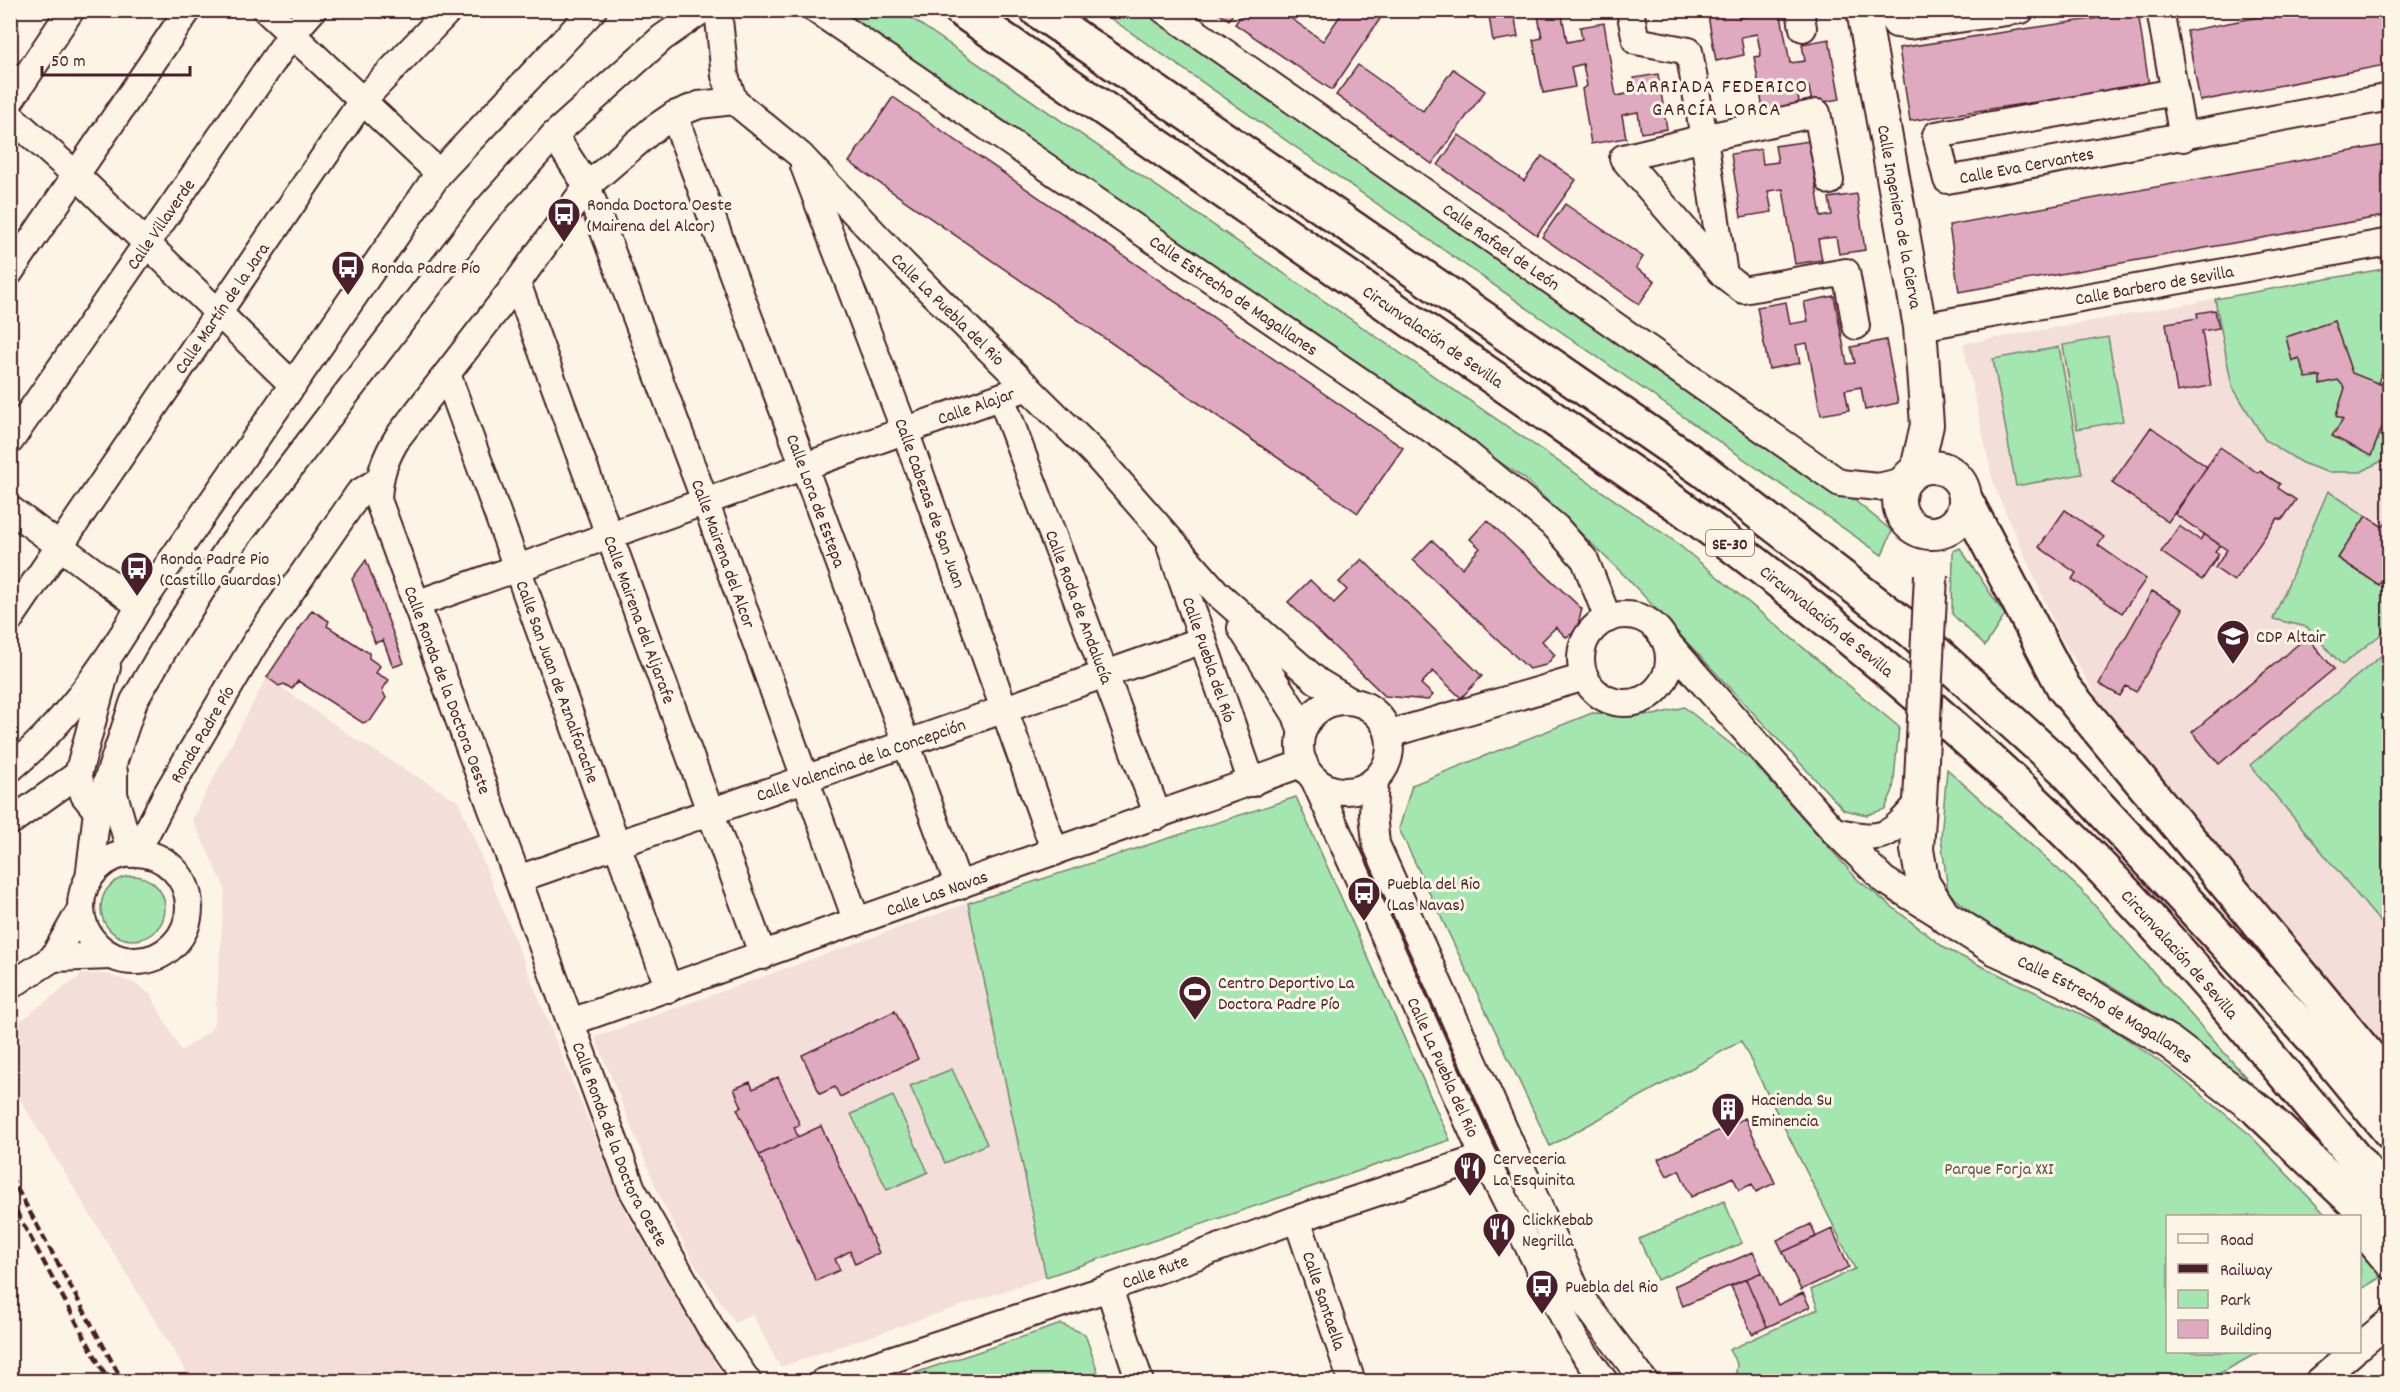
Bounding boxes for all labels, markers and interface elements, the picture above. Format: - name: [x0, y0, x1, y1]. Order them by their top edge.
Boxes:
- scale bar: [42, 39, 190, 77]
- text: 50 m: [51, 50, 86, 75]
- district label: BARRIADA FEDERICO GARCÍA LORCA: [1625, 74, 1809, 125]
- street label: Calle Ingeniero de la Cierva: [1869, 123, 1927, 312]
- street label: Calle Eva Cervantes: [1958, 143, 2096, 192]
- street label: Calle Villaverde: [122, 175, 203, 276]
- place label: Ronda Doctora Oeste (Mairena del Alcor): [587, 194, 732, 240]
- bus stop icon: Ronda Doctora Oeste (Mairena del Alcor): [546, 196, 582, 243]
- street label: Calle Rafael de León: [1436, 198, 1564, 298]
- street label: Calle Estrecho de Magallanes: [1143, 231, 1322, 364]
- street label: Calle Martín de la Jara: [170, 238, 277, 380]
- street label: Calle La Puebla del Rio: [884, 248, 1009, 373]
- bus stop icon: Ronda Padre Pío: [330, 249, 366, 296]
- place label: Ronda Padre Pío: [371, 257, 480, 282]
- street label: Calle Barbero de Sevilla: [2073, 260, 2236, 314]
- street label: Circunvalación de Sevilla: [1356, 281, 1508, 396]
- street label: Calle Alajar: [935, 383, 1019, 433]
- street label: Calle Cabezas de San Juan: [886, 415, 970, 592]
- street label: Calle Lora de Estepa: [778, 431, 850, 572]
- street label: Calle Mairena del Alcor: [683, 476, 760, 633]
- street label: Calle Roda de Andalucía: [1037, 527, 1118, 689]
- road number: SE-30: [1706, 530, 1754, 556]
- street label: Calle Mairena del Aljarafe: [595, 533, 680, 708]
- place label: Ronda Padre Pio (Castillo Guardas): [160, 548, 281, 594]
- bus stop icon: Ronda Padre Pio (Castillo Guardas): [119, 550, 155, 597]
- street label: Circunvalación de Sevilla: [1753, 561, 1898, 685]
- street label: Calle San Juan de Aznalfarache: [508, 578, 604, 787]
- street label: Calle Ronda de la Doctora Oeste: [396, 583, 495, 798]
- street label: Calle Puebla del Río: [1174, 594, 1240, 727]
- school or university icon: CDP Altair: [2215, 618, 2251, 665]
- place label: CDP Altair: [2256, 626, 2326, 651]
- street label: Ronda Padre Pío: [165, 682, 242, 789]
- street label: Calle Valencina de la Concepción: [754, 714, 970, 810]
- street label: Calle Las Navas: [883, 866, 992, 925]
- place label: Puebla del Rio (Las Navas): [1387, 873, 1480, 919]
- bus stop icon: Puebla del Rio (Las Navas): [1346, 875, 1382, 922]
- street label: Circunvalación de Sevilla: [2114, 885, 2243, 1026]
- street label: Calle Estrecho de Magallanes: [2012, 950, 2197, 1071]
- place label: Centro Deportivo La Doctora Padre Pío: [1218, 972, 1355, 1018]
- sports icon: Centro Deportivo La Doctora Padre Pío: [1177, 974, 1213, 1021]
- street label: Calle La Puebla del Rio: [1399, 994, 1484, 1142]
- street label: Calle Ronda de la Doctora Oeste: [564, 1039, 672, 1252]
- place label: Hacienda Su Eminencia: [1751, 1089, 1832, 1135]
- building icon: Hacienda Su Eminencia: [1710, 1091, 1746, 1138]
- place label: Cerveceria La Esquinita: [1493, 1148, 1575, 1194]
- restaurant icon: Cerveceria La Esquinita: [1452, 1150, 1488, 1197]
- park label: Parque Forja XXI: [1944, 1158, 2054, 1183]
- place label: ClickKebab Negrilla: [1522, 1209, 1594, 1255]
- restaurant icon: ClickKebab Negrilla: [1481, 1211, 1517, 1258]
- legend: [2166, 1215, 2361, 1353]
- text: Road: [2220, 1229, 2254, 1254]
- street label: Calle Santaella: [1294, 1249, 1351, 1355]
- street label: Calle Rute: [1119, 1250, 1193, 1297]
- text: Railway: [2220, 1259, 2273, 1284]
- bus stop icon: Puebla del Rio: [1524, 1268, 1560, 1315]
- place label: Puebla del Rio: [1565, 1276, 1658, 1301]
- text: Park: [2220, 1289, 2251, 1314]
- text: Building: [2220, 1319, 2272, 1344]

